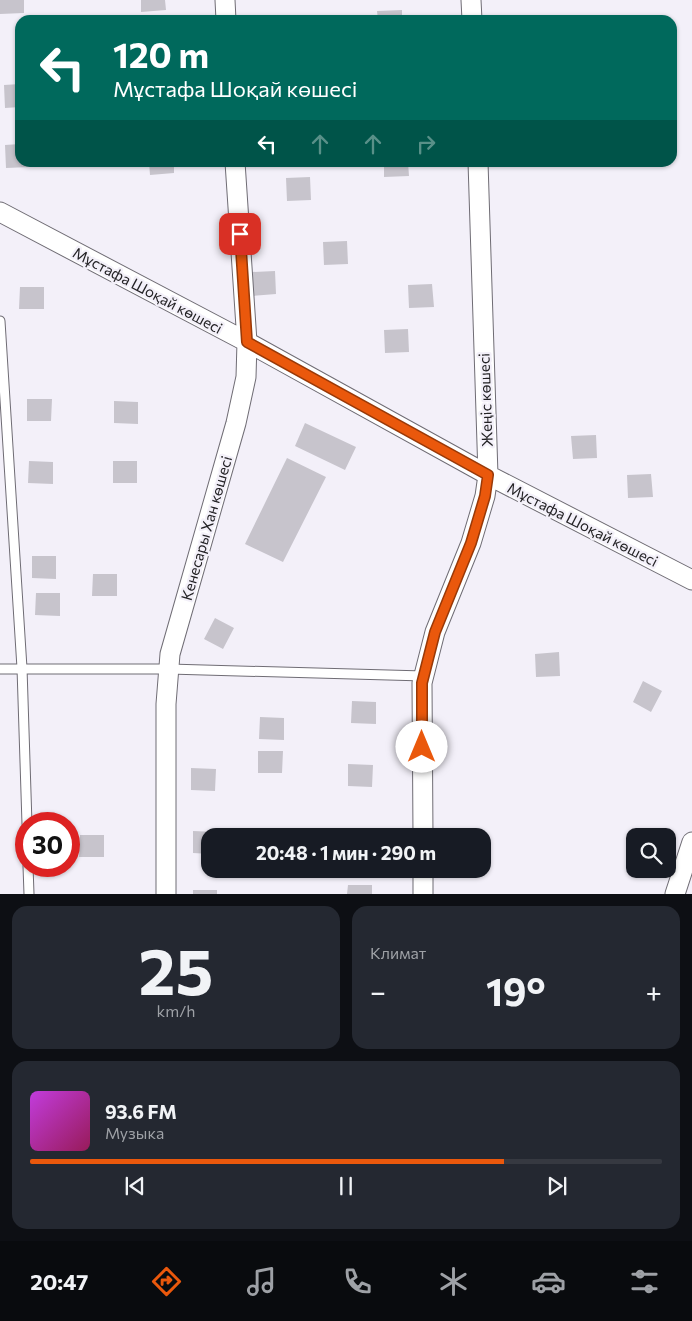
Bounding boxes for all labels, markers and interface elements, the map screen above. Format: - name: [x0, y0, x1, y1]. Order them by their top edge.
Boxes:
- text: 120 m: [113, 32, 209, 75]
- icon: left: [30, 35, 95, 100]
- text: Мұстафа Шоқай көшесі: [113, 75, 357, 102]
- icon: left: [253, 130, 281, 158]
- icon: ahead: [306, 130, 334, 158]
- icon: ahead: [359, 130, 387, 158]
- icon: right: [412, 130, 440, 158]
- pin: [219, 213, 261, 255]
- icon: arrive: [226, 220, 254, 248]
- street label: Мұстафа Шоқай көшесі: [70, 243, 226, 337]
- street label: Жеңіс көшесі: [474, 353, 496, 447]
- street label: Кенесары Хан көшесі: [177, 454, 235, 602]
- street label: Мұстафа Шоқай көшесі: [505, 478, 661, 570]
- position arrow: [395, 720, 447, 772]
- speed limit sign: 30: [15, 812, 80, 877]
- map controls: [626, 828, 676, 878]
- button: search: [626, 828, 676, 878]
- text: 20:48 · 1 мин · 290 m: [256, 841, 436, 864]
- text: 25: [139, 929, 213, 1008]
- text: Климат: [370, 943, 426, 962]
- text: 19°: [486, 967, 546, 1014]
- text: −: [370, 974, 386, 1008]
- text: +: [646, 974, 662, 1008]
- text: km/h: [157, 1001, 195, 1020]
- text: 93.6 FM: [105, 1100, 177, 1123]
- text: Музыка: [105, 1123, 164, 1142]
- icon: previous: [121, 1172, 149, 1200]
- icon: pause: [332, 1172, 360, 1200]
- icon: next: [543, 1172, 571, 1200]
- icon: directions: [149, 1264, 184, 1299]
- icon: music: [244, 1264, 279, 1299]
- icon: phone: [340, 1264, 375, 1299]
- icon: climate: [436, 1264, 471, 1299]
- icon: car: [531, 1264, 566, 1299]
- icon: filters: [627, 1264, 662, 1299]
- text: 20:47: [30, 1268, 88, 1295]

